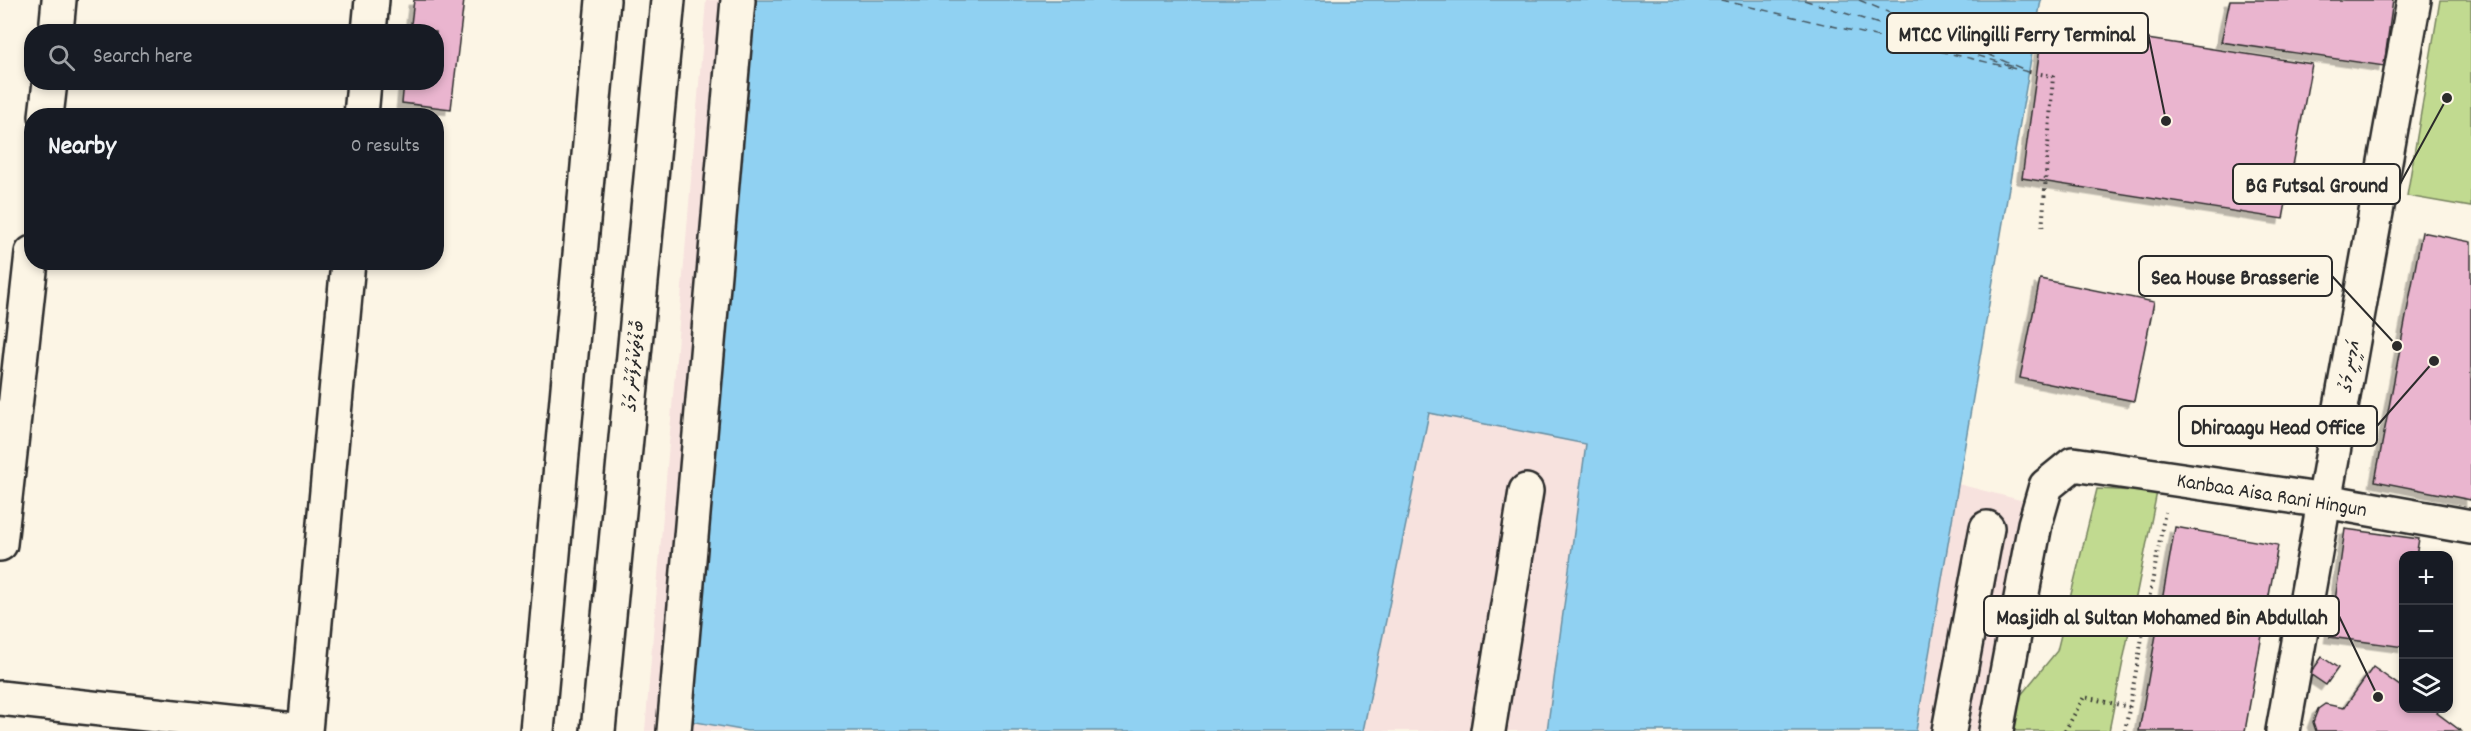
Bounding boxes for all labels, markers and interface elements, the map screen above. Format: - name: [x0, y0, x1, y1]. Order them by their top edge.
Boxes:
- callout: MTCC Vilingilli Ferry Terminal: [1887, 13, 2148, 53]
- text: MTCC Vilingilli Ferry Terminal: [1899, 21, 2136, 52]
- search box: [24, 24, 444, 90]
- icon: search: [45, 41, 78, 74]
- text: Search here: [93, 42, 192, 73]
- text: Nearby: [48, 129, 116, 166]
- text: 0 results: [351, 133, 420, 161]
- callout: BG Futsal Ground: [2233, 164, 2400, 204]
- text: BG Futsal Ground: [2246, 172, 2388, 203]
- callout: Sea House Brasserie: [2139, 256, 2332, 296]
- text: Sea House Brasserie: [2151, 264, 2319, 295]
- street label: ބޮޑުތަކުރުފާނު މަގު: [617, 319, 655, 414]
- street label: އަމީނީ މަގު: [2332, 338, 2371, 396]
- callout: Dhiraagu Head Office: [2179, 406, 2377, 446]
- text: Dhiraagu Head Office: [2191, 414, 2366, 445]
- street label: Kanbaa Aisa Rani Hingun: [2174, 467, 2369, 527]
- map controls: [2399, 551, 2453, 713]
- button: +: [2399, 551, 2453, 605]
- callout: Masjidh al Sultan Mohamed Bin Abdullah: [1984, 596, 2339, 636]
- text: Masjidh al Sultan Mohamed Bin Abdullah: [1996, 604, 2328, 635]
- button: −: [2399, 605, 2453, 659]
- button: layers: [2399, 659, 2453, 713]

